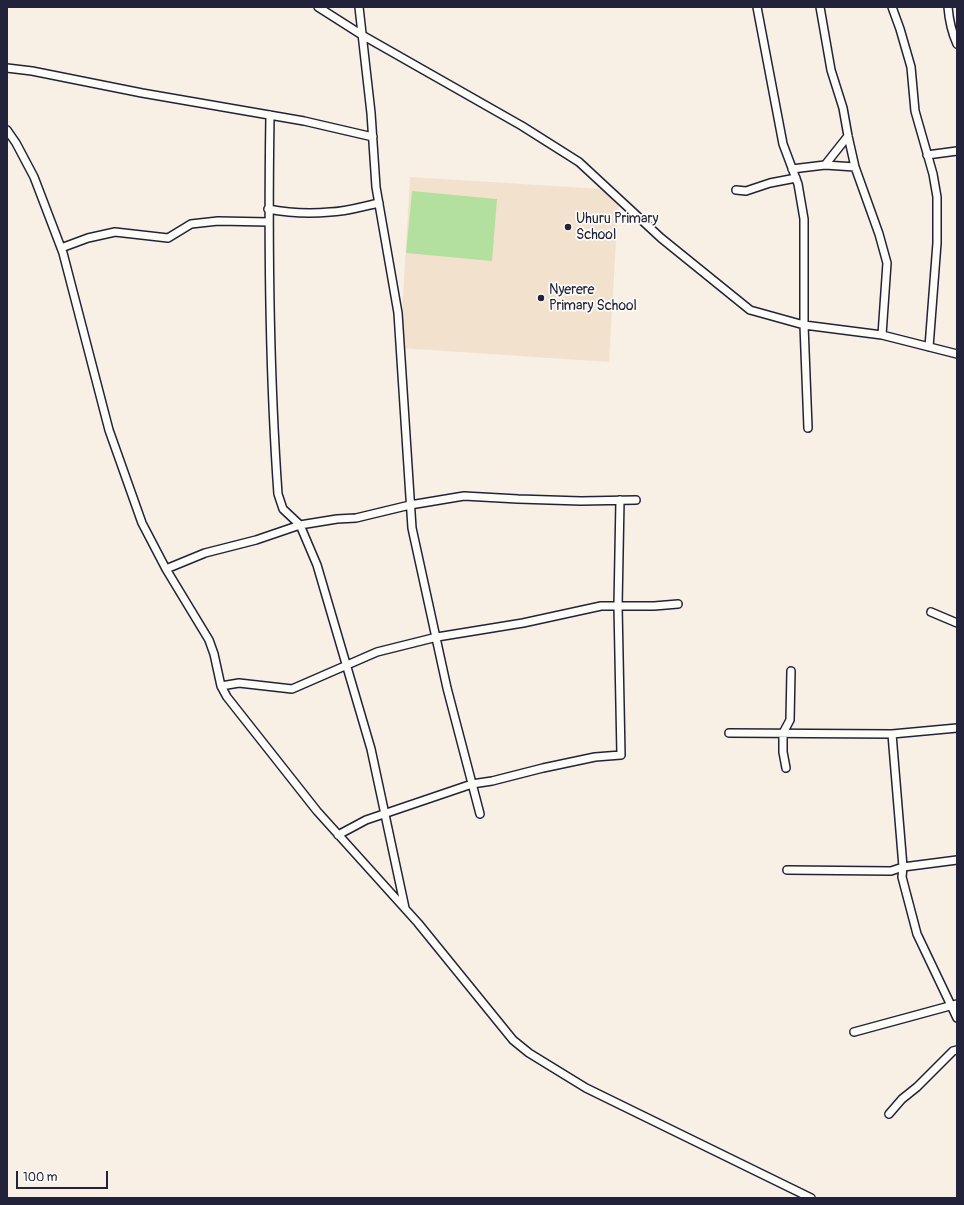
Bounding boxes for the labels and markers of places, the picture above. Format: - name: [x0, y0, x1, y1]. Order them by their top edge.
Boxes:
- place label: Uhuru Primary School: [576, 211, 658, 244]
- marker: Uhuru Primary School: [563, 222, 573, 232]
- place label: Nyerere Primary School: [549, 282, 637, 314]
- marker: Nyerere Primary School: [536, 293, 546, 303]

